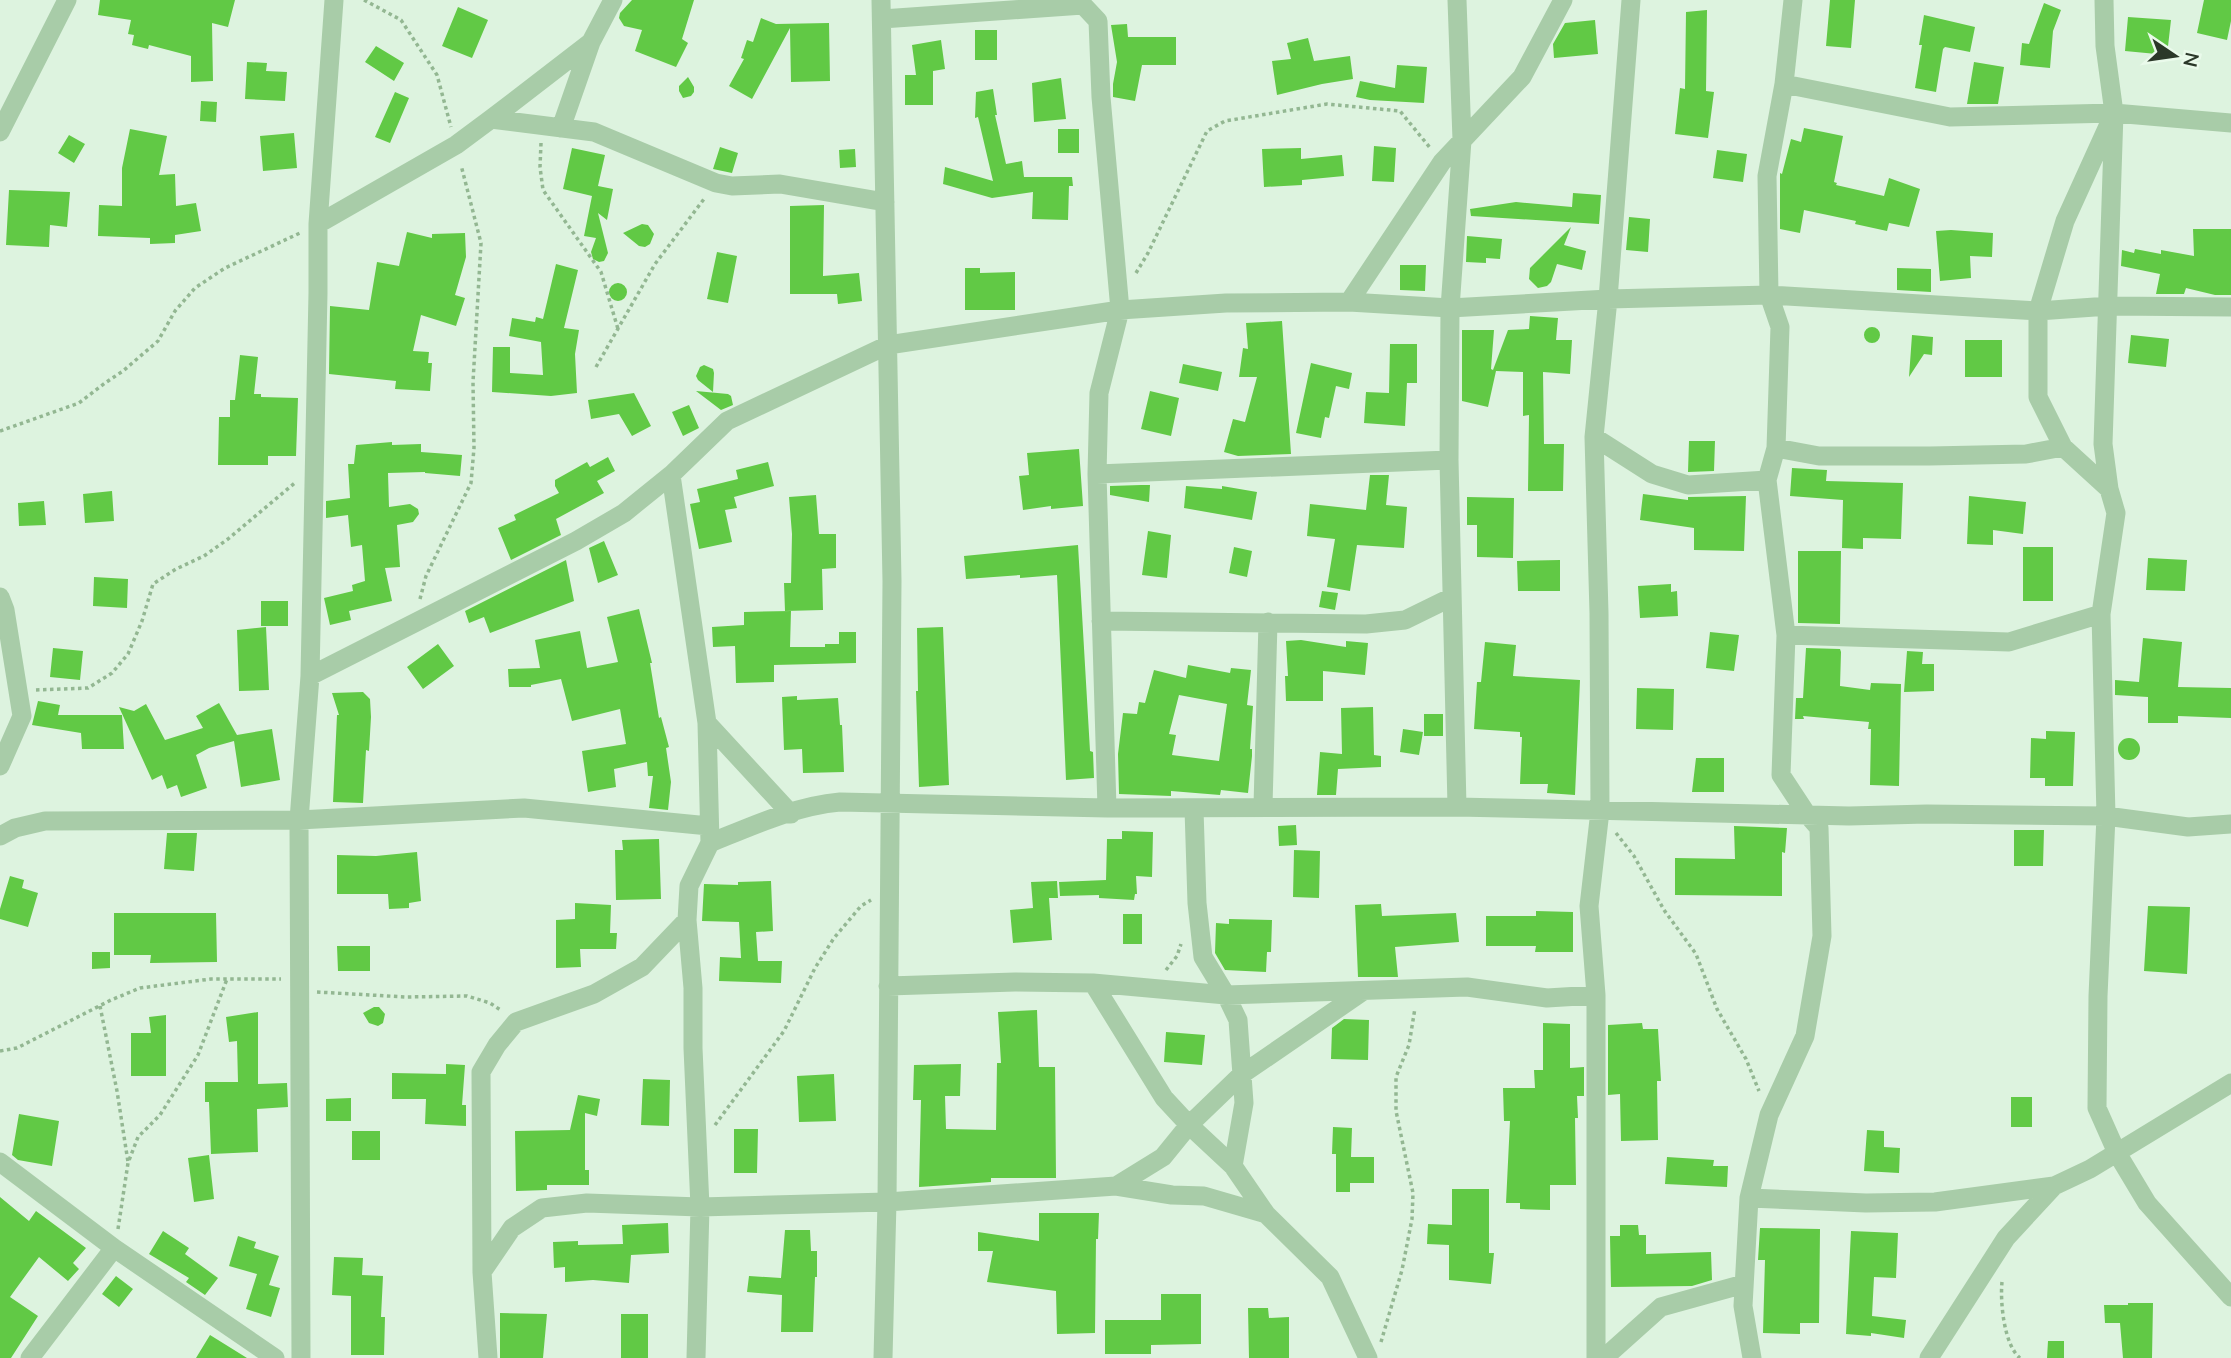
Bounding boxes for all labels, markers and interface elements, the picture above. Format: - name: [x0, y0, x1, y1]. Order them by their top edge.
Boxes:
- north arrow: [2140, 21, 2210, 91]
- text: N: [2176, 50, 2205, 69]

